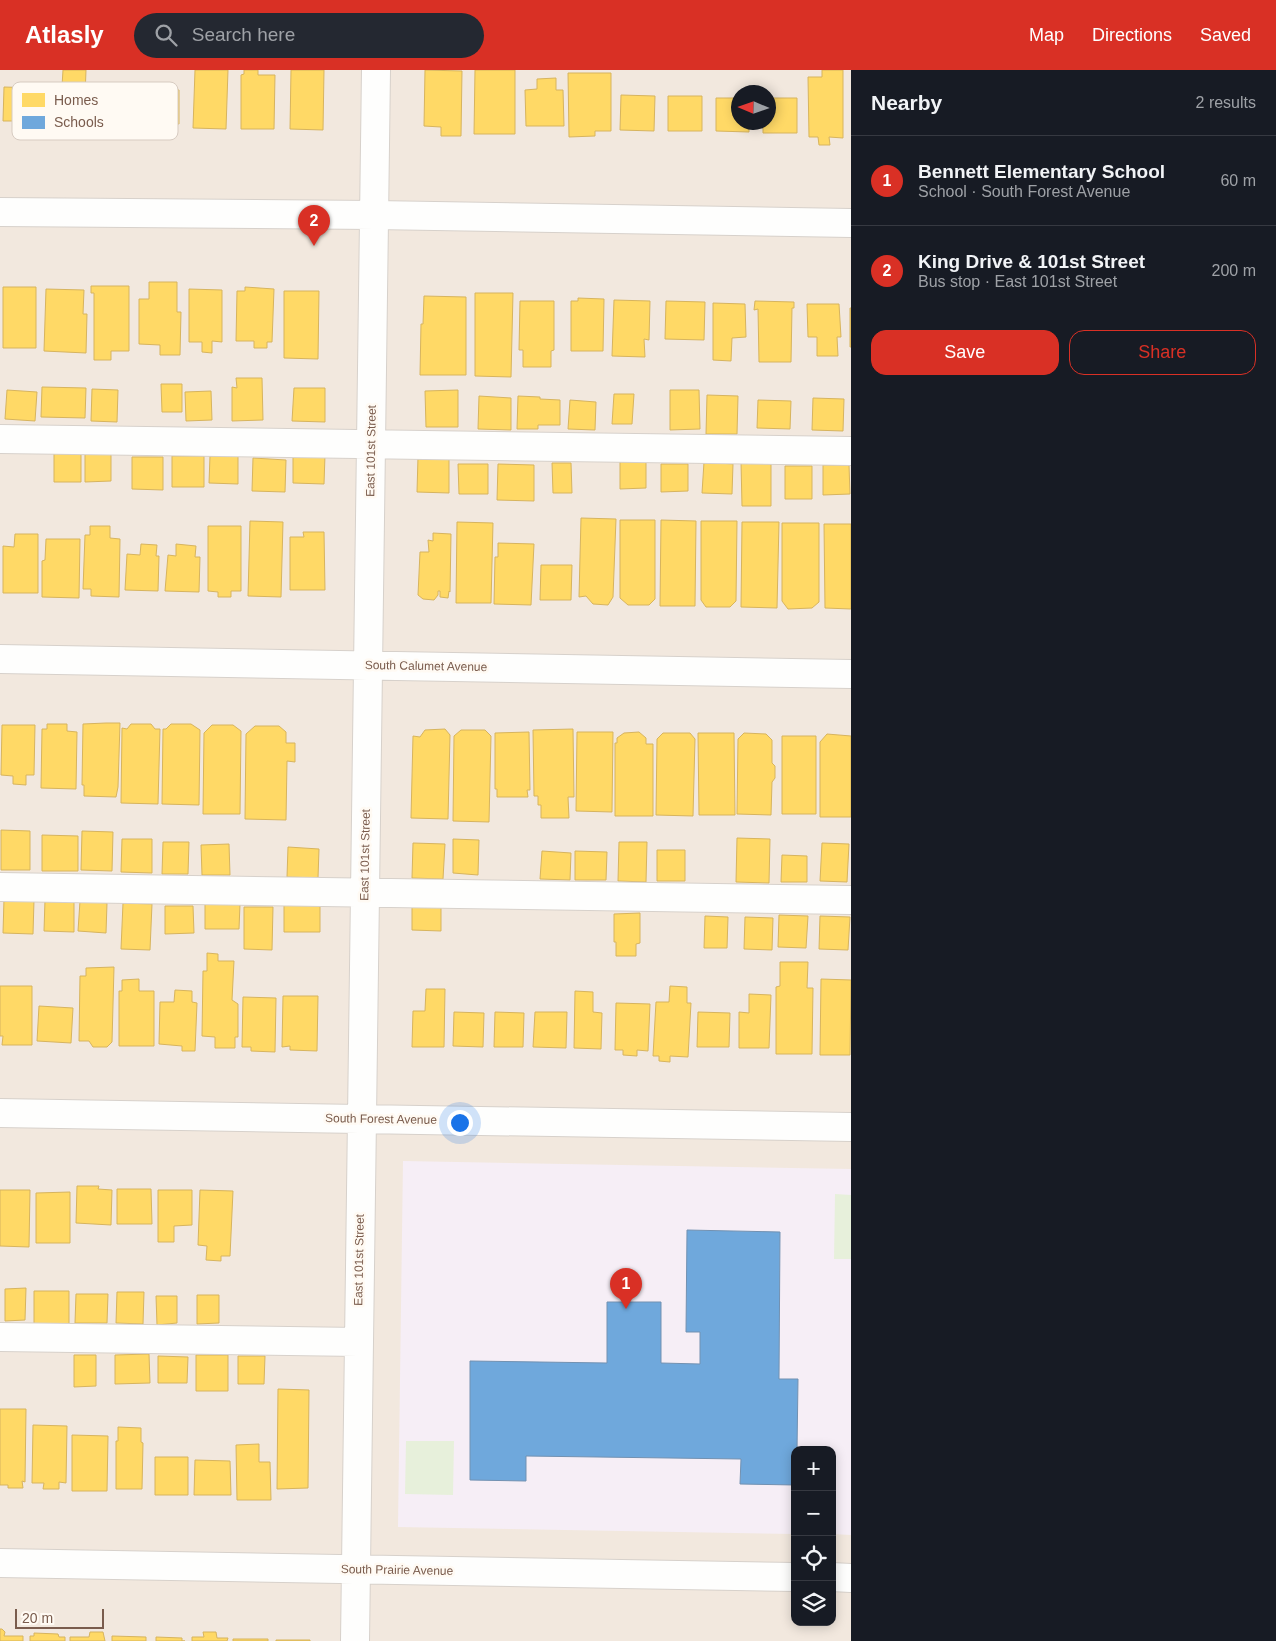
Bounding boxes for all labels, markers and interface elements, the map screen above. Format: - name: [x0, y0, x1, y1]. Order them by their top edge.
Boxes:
- search box: [134, 13, 484, 58]
- text: Atlasly: [25, 21, 104, 48]
- icon: search: [152, 21, 180, 49]
- text: Search here: [192, 24, 295, 45]
- text: Map: [1029, 25, 1064, 45]
- text: Directions: [1092, 25, 1172, 45]
- text: Saved: [1200, 25, 1251, 45]
- legend: [12, 82, 178, 140]
- north arrow: [731, 85, 776, 130]
- text: Nearby: [871, 91, 942, 114]
- text: Homes: [54, 92, 98, 108]
- text: 2 results: [1196, 94, 1256, 111]
- text: Schools: [54, 114, 104, 130]
- text: Bennett Elementary School: [918, 161, 1165, 182]
- text: 1: [883, 172, 891, 189]
- text: 60 m: [1220, 172, 1256, 189]
- text: School · South Forest Avenue: [918, 183, 1130, 200]
- pin: 2: [298, 205, 330, 246]
- text: King Drive & 101st Street: [918, 251, 1145, 272]
- text: 2: [883, 262, 891, 279]
- text: 200 m: [1212, 262, 1256, 279]
- text: Bus stop · East 101st Street: [918, 273, 1117, 290]
- button: Save: [871, 330, 1059, 375]
- button: Share: [1069, 330, 1256, 375]
- street label: East 101st Street: [363, 404, 379, 497]
- street label: South Calumet Avenue: [365, 658, 488, 674]
- street label: East 101st Street: [357, 808, 373, 901]
- your location: [447, 1110, 473, 1136]
- street label: South Forest Avenue: [325, 1111, 437, 1127]
- street label: East 101st Street: [351, 1213, 367, 1306]
- pin: 1: [610, 1268, 642, 1309]
- map controls: [791, 1446, 836, 1626]
- button: +: [791, 1446, 836, 1491]
- button: −: [791, 1491, 836, 1536]
- button: locate: [791, 1536, 836, 1581]
- street label: South Prairie Avenue: [341, 1562, 454, 1578]
- button: layers: [791, 1581, 836, 1626]
- scale bar: [15, 1606, 104, 1629]
- text: 20 m: [22, 1610, 53, 1626]

